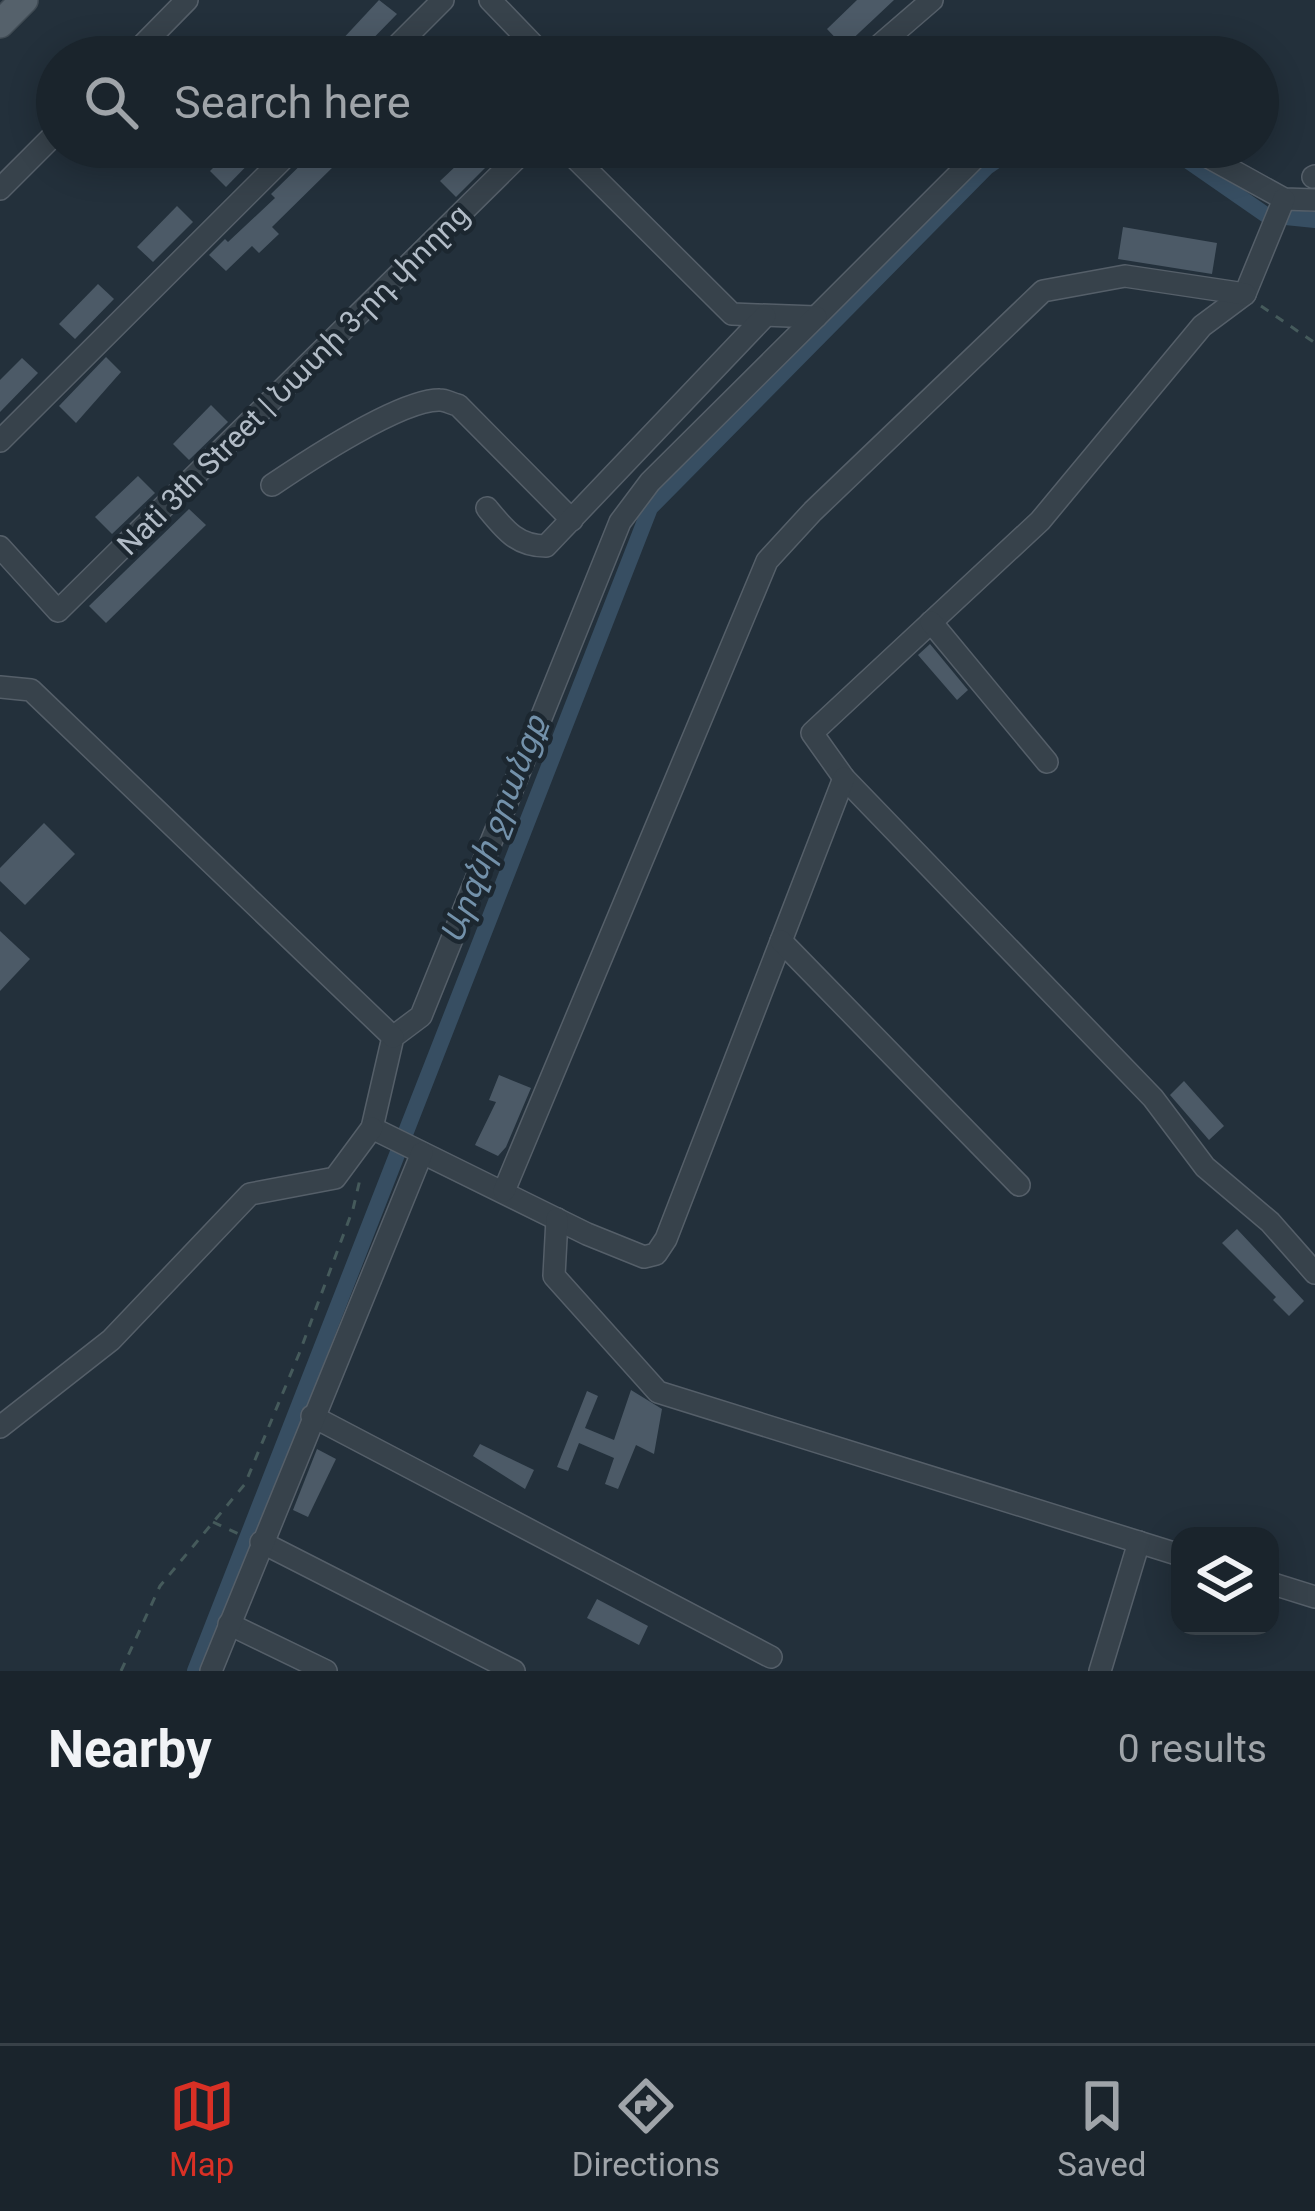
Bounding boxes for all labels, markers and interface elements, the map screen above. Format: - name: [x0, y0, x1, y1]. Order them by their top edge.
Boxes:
- search box: [36, 36, 1279, 168]
- icon: search: [78, 69, 144, 135]
- text: Search here: [174, 76, 411, 129]
- street label: Nati 3th Street | Նատի 3-րդ փողոց: [110, 196, 476, 562]
- water label: Արզնի ջրանցք: [432, 708, 556, 949]
- map controls: [1171, 1527, 1279, 1635]
- button: layers: [1171, 1527, 1279, 1635]
- text: Nearby: [48, 1720, 212, 1779]
- text: 0 results: [1118, 1726, 1267, 1772]
- tab: Map: [169, 2073, 235, 2184]
- tab: Directions: [572, 2073, 720, 2184]
- tab: Saved: [1057, 2073, 1146, 2184]

